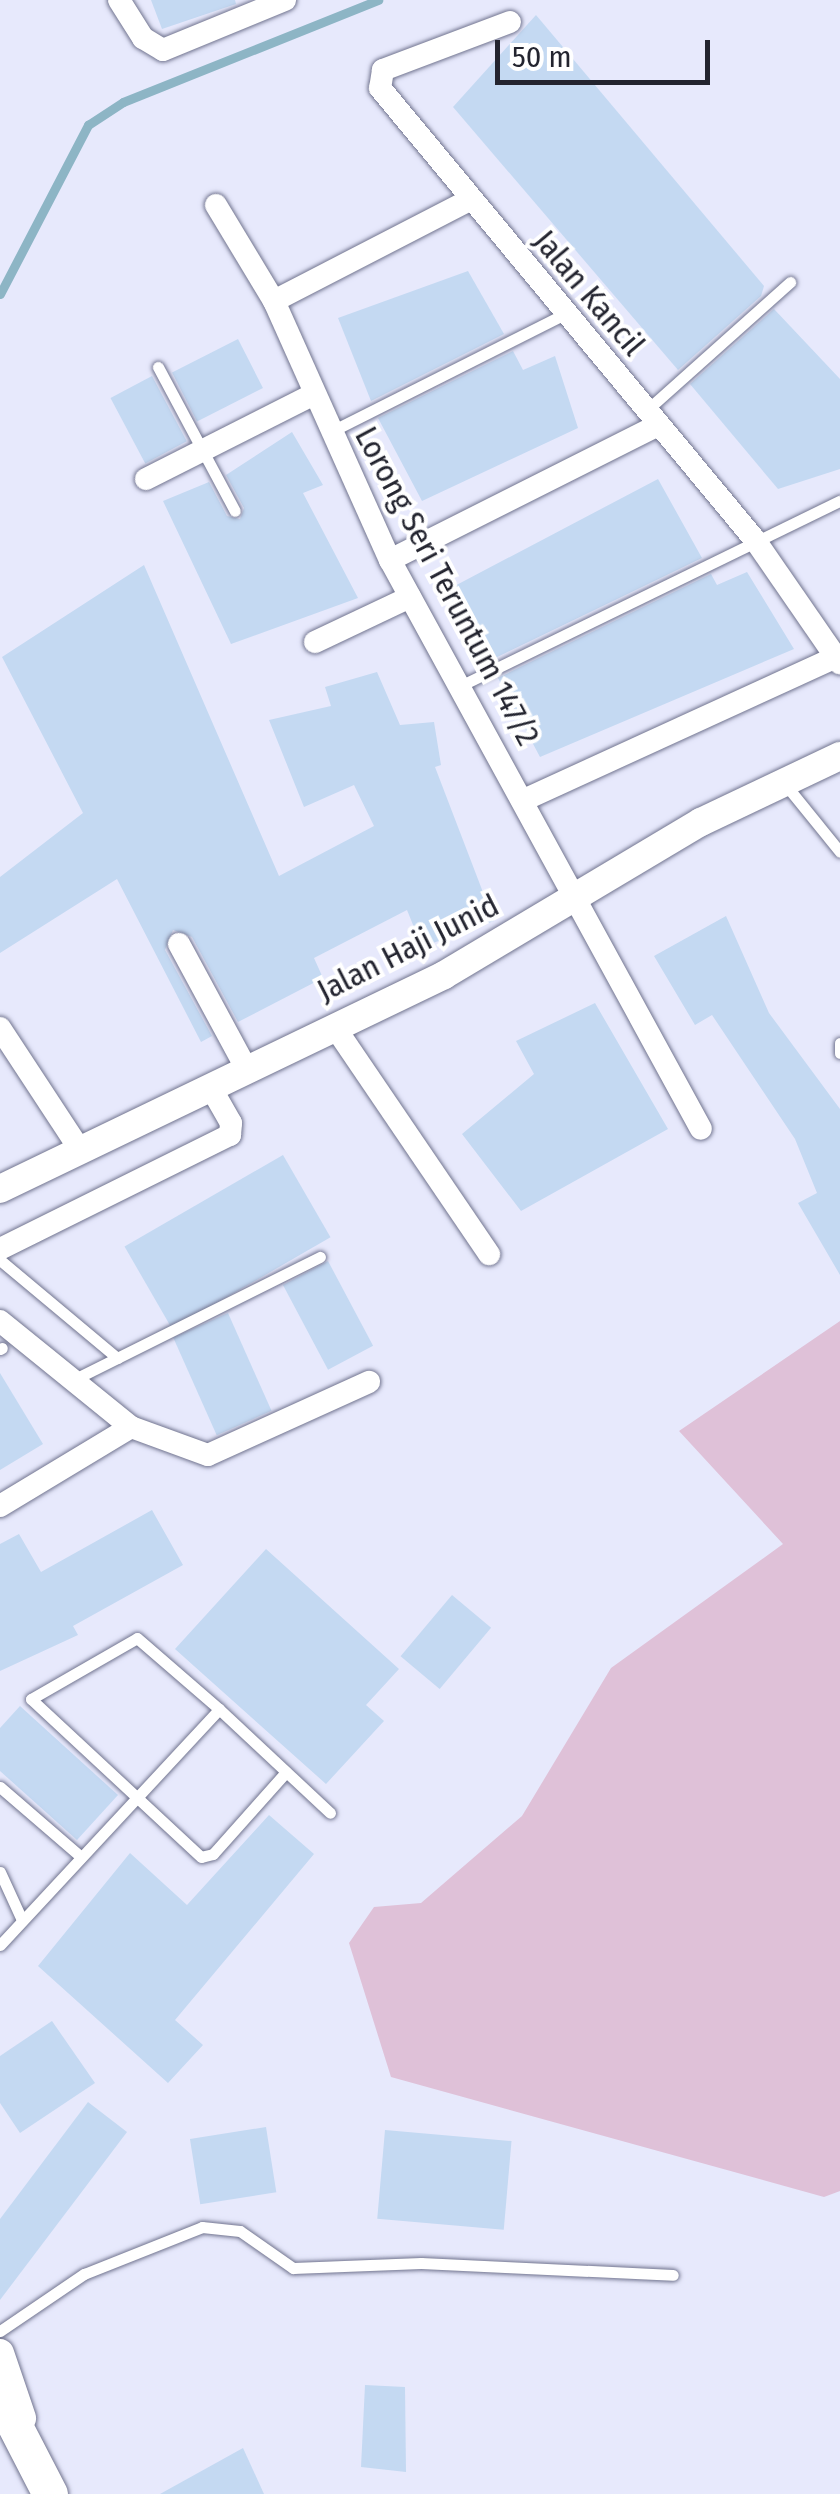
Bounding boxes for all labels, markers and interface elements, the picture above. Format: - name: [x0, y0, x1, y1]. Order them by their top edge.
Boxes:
- scale bar: [500, 20, 715, 82]
- text: 50 m: [512, 39, 572, 75]
- street label: Jalan Kancil: [525, 222, 653, 364]
- street label: Lorong Seri Teruntum 147/2: [347, 420, 547, 752]
- street label: Jalan Haji Junid: [311, 886, 505, 1010]

